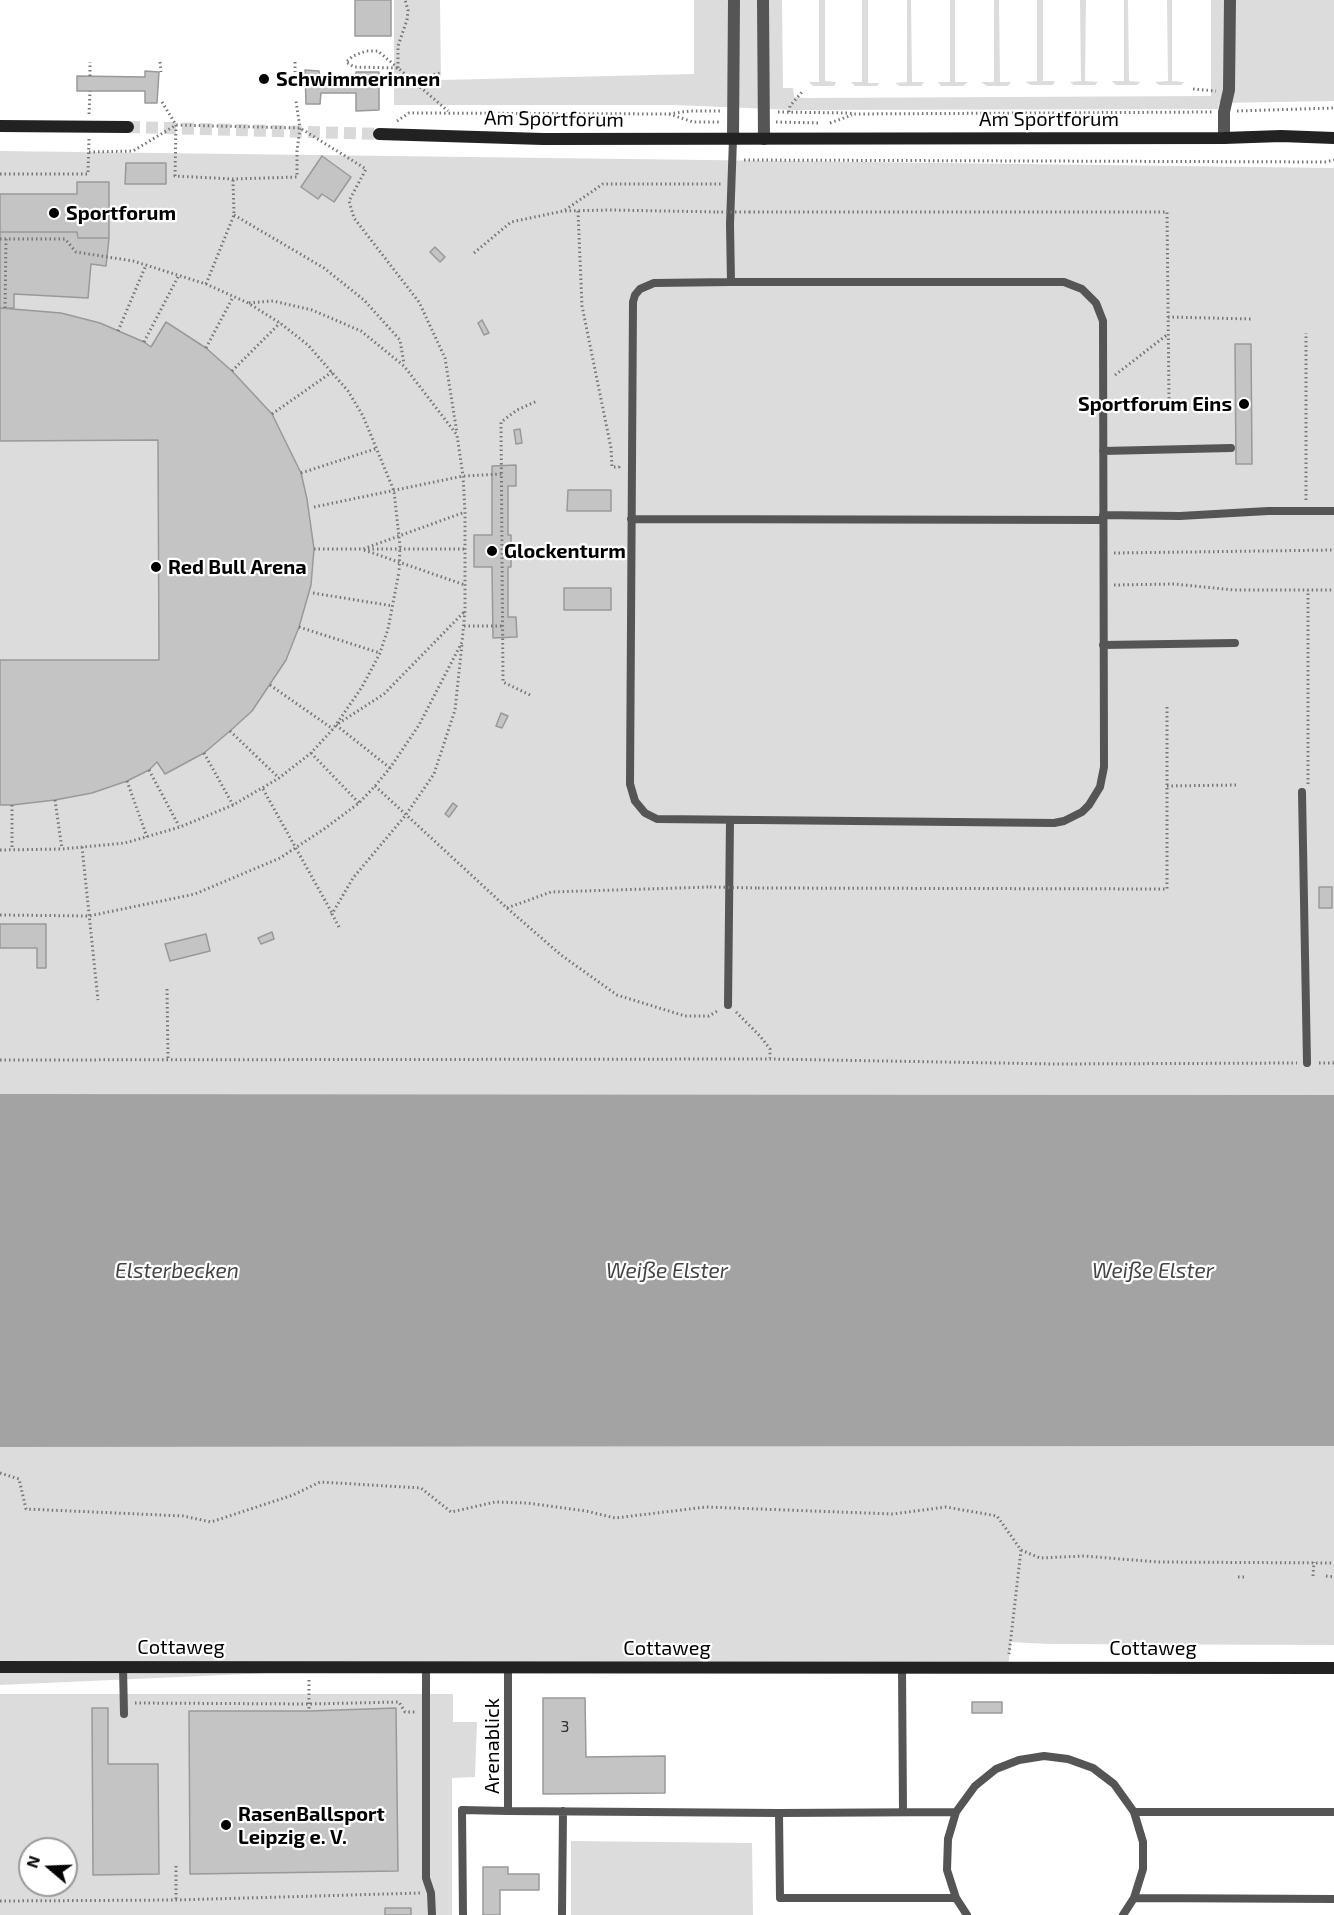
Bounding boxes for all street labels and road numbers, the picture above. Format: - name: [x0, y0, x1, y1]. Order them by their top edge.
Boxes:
- street label: Am Sportforum: [484, 106, 624, 132]
- street label: Am Sportforum: [979, 107, 1119, 131]
- street label: Cottaweg: [137, 1635, 225, 1659]
- street label: Cottaweg: [623, 1636, 711, 1660]
- street label: Cottaweg: [1109, 1636, 1197, 1660]
- street label: Arenablick: [480, 1698, 504, 1794]

